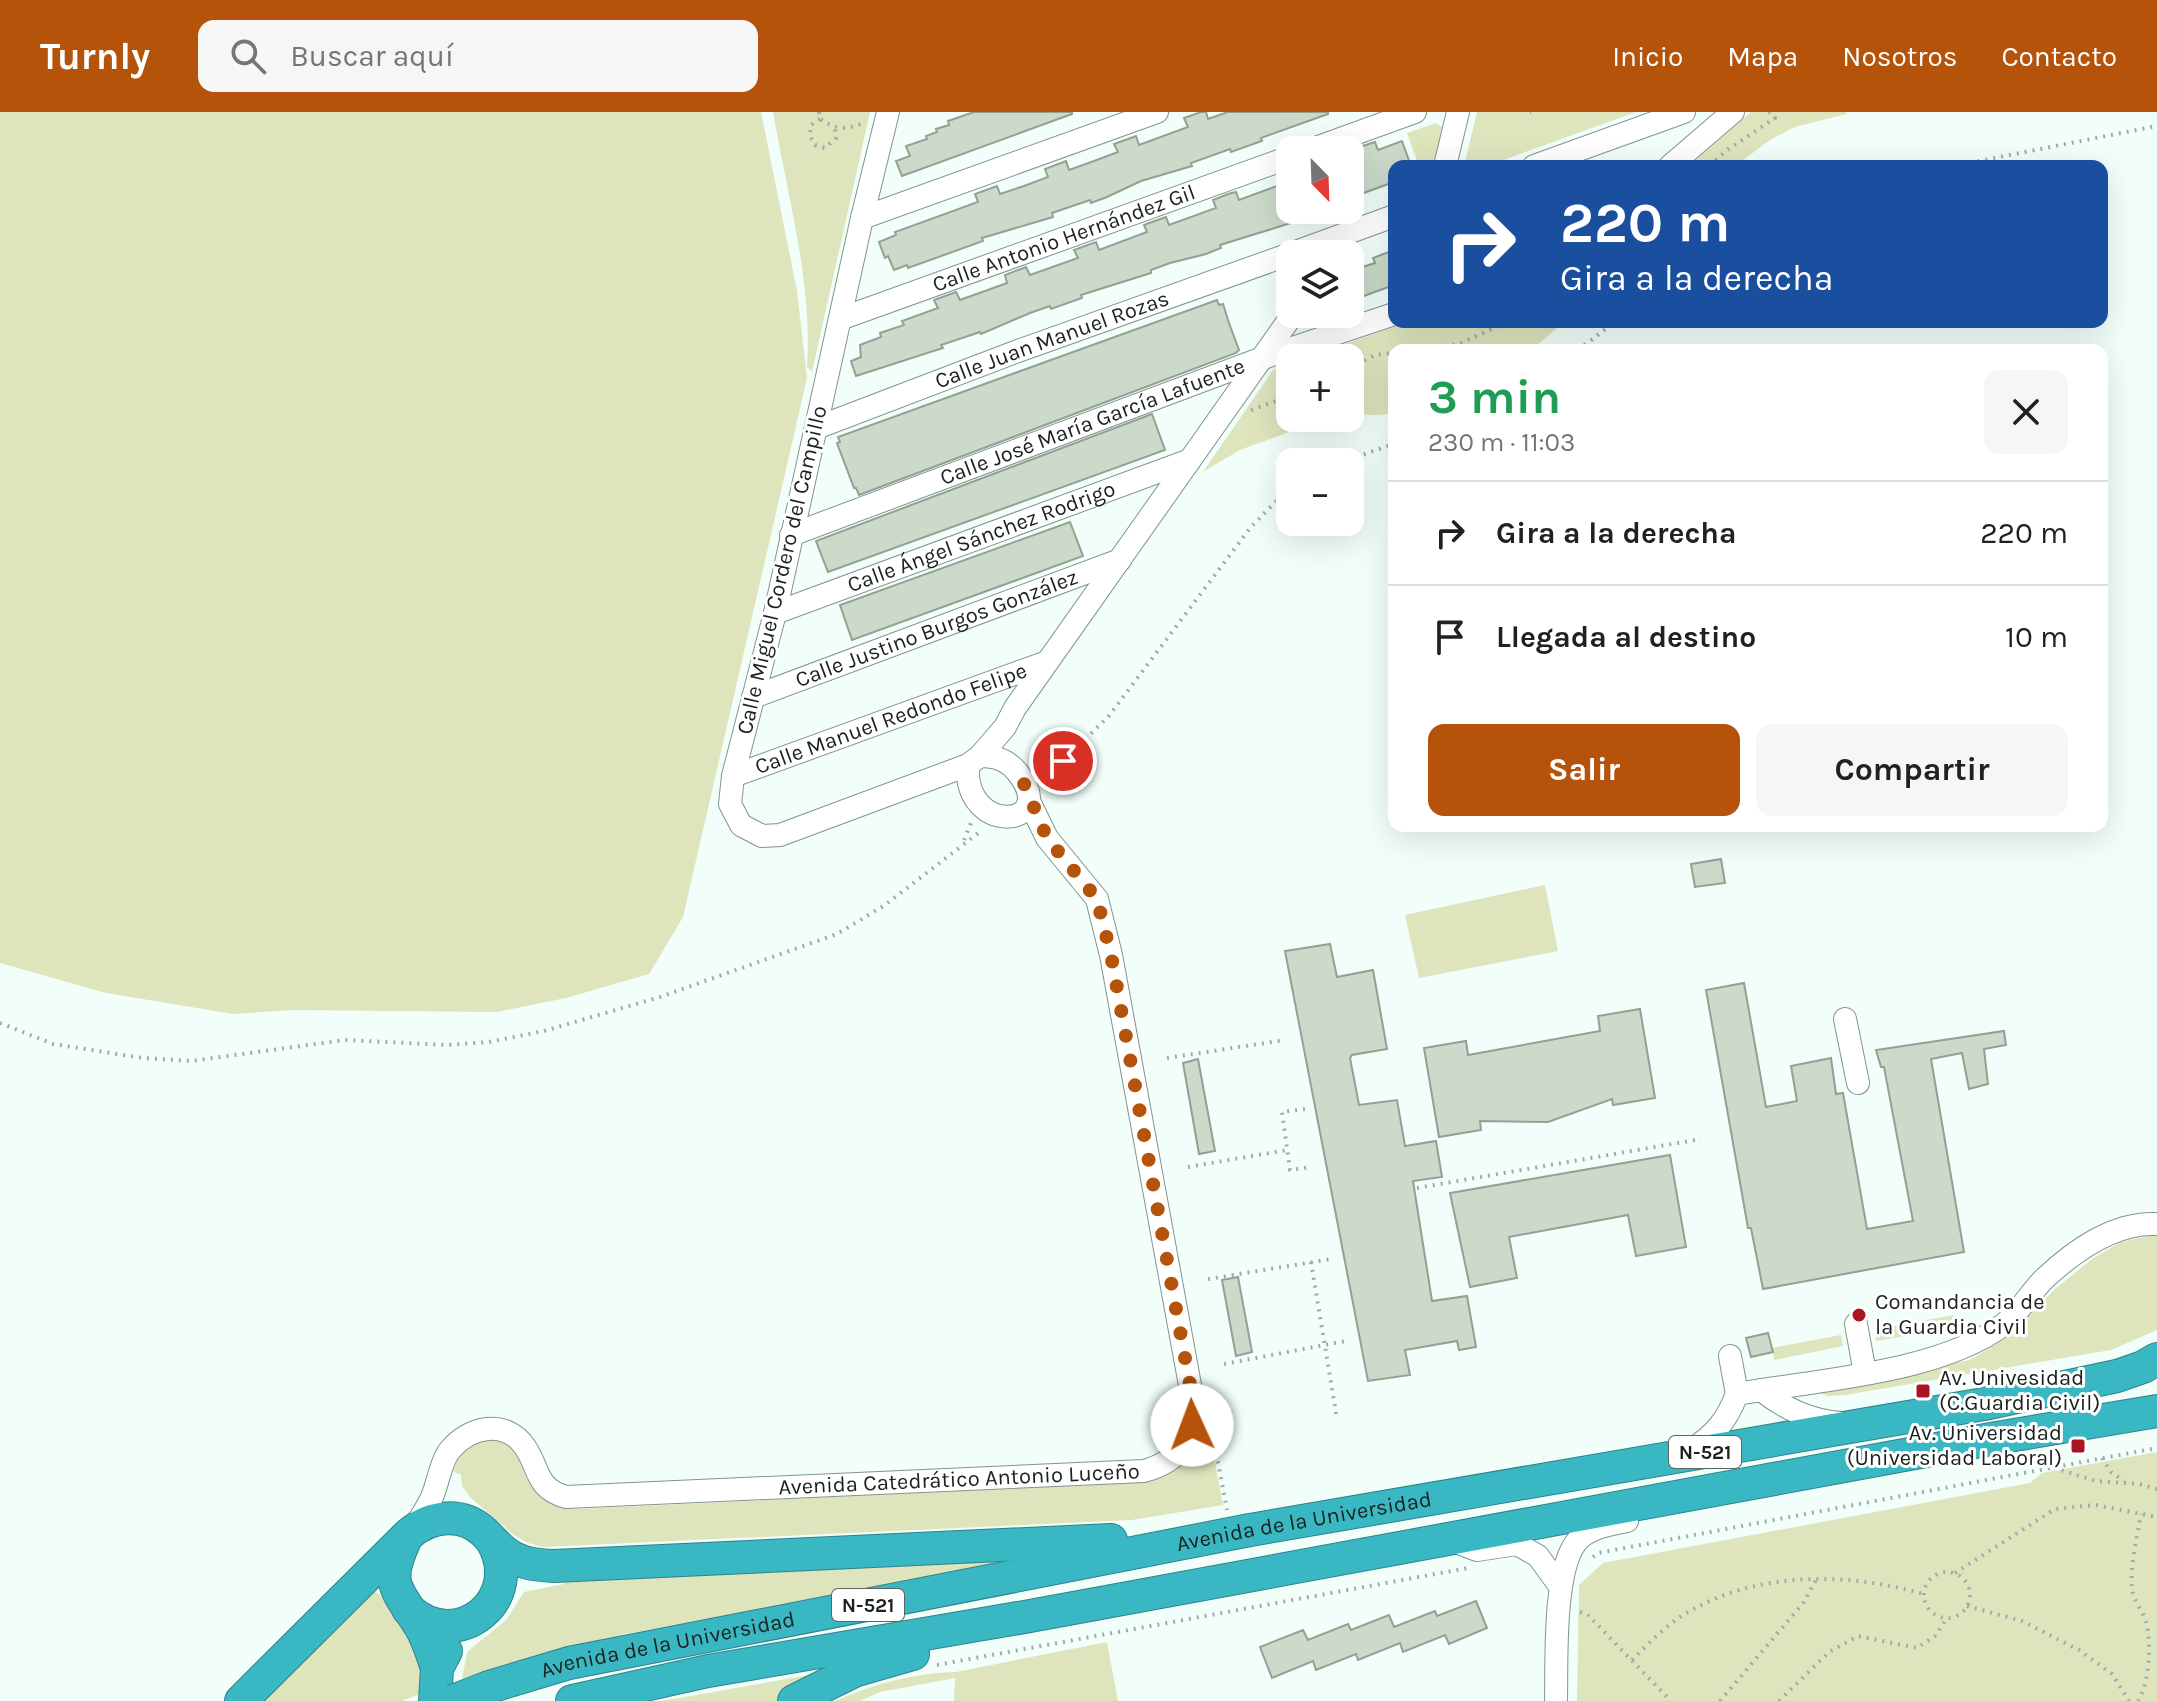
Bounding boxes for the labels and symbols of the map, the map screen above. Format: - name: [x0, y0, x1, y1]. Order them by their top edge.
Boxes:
- north arrow: [1276, 136, 1364, 224]
- street label: Calle Antonio Hernández Gil: [929, 179, 1199, 298]
- street label: Calle Juan Manuel Rozas: [931, 285, 1172, 394]
- street label: Calle José María García Lafuente: [937, 353, 1248, 491]
- street label: Calle Miguel Cordero del Campillo: [731, 403, 833, 737]
- street label: Calle Ángel Sánchez Rodrigo: [844, 476, 1119, 598]
- street label: Calle Justino Burgos González: [792, 564, 1081, 693]
- street label: Calle Manuel Redondo Felipe: [751, 657, 1030, 780]
- pin: [1029, 727, 1097, 795]
- place label: Comandancia de la Guardia Civil: [1875, 1289, 2044, 1340]
- marker: Comandancia de la Guardia Civil: [1850, 1306, 1868, 1324]
- place label: Av. Univesidad (C.Guardia Civil): [1939, 1365, 2100, 1416]
- marker: Av. Univesidad (C.Guardia Civil): [1914, 1382, 1932, 1400]
- position arrow: [1150, 1383, 1234, 1467]
- place label: Av. Universidad (Universidad Laboral): [1847, 1420, 2062, 1471]
- road number: N-521: [1669, 1436, 1741, 1468]
- marker: Av. Universidad (Universidad Laboral): [2069, 1437, 2087, 1455]
- street label: Avenida Catedrático Antonio Luceño: [778, 1458, 1140, 1500]
- street label: Avenida de la Universidad: [1174, 1486, 1434, 1557]
- road number: N-521: [832, 1589, 904, 1621]
- street label: Avenida de la Universidad: [538, 1606, 797, 1684]

